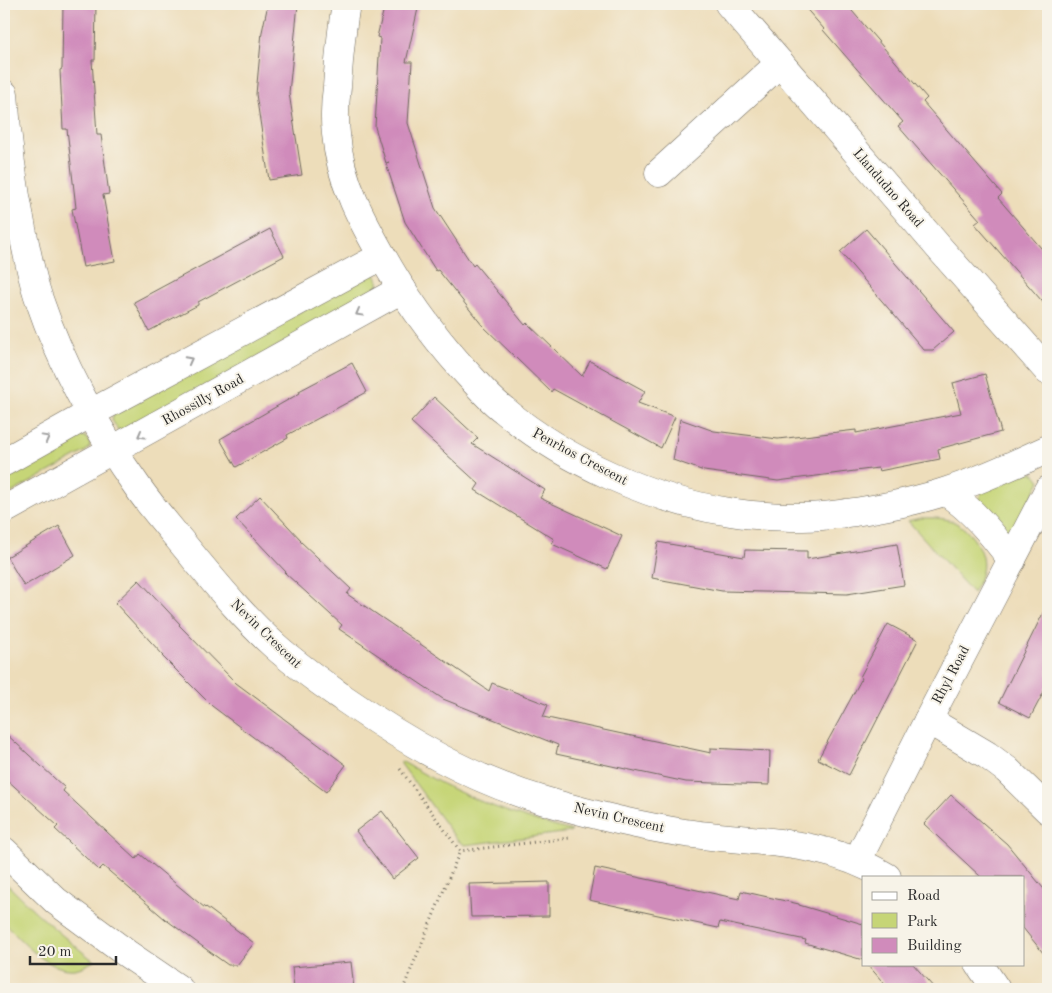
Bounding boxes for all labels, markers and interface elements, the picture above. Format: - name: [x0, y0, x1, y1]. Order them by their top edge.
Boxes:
- street label: Llandudno Road: [850, 146, 926, 230]
- one-way arrow: [355, 306, 364, 316]
- one-way arrow: [184, 356, 193, 366]
- street label: Rhossilly Road: [160, 372, 246, 428]
- street label: Penrhos Crescent: [530, 426, 630, 488]
- one-way arrow: [137, 428, 146, 438]
- one-way arrow: [41, 434, 50, 444]
- street label: Nevin Crescent: [228, 597, 304, 671]
- street label: Rhyl Road: [930, 643, 972, 707]
- street label: Nevin Crescent: [572, 801, 666, 835]
- legend: [862, 876, 1024, 966]
- text: Road: [907, 889, 941, 904]
- text: Park: [907, 915, 938, 930]
- scale bar: [30, 933, 116, 965]
- text: Building: [907, 939, 962, 954]
- text: 20 m: [38, 945, 72, 960]

